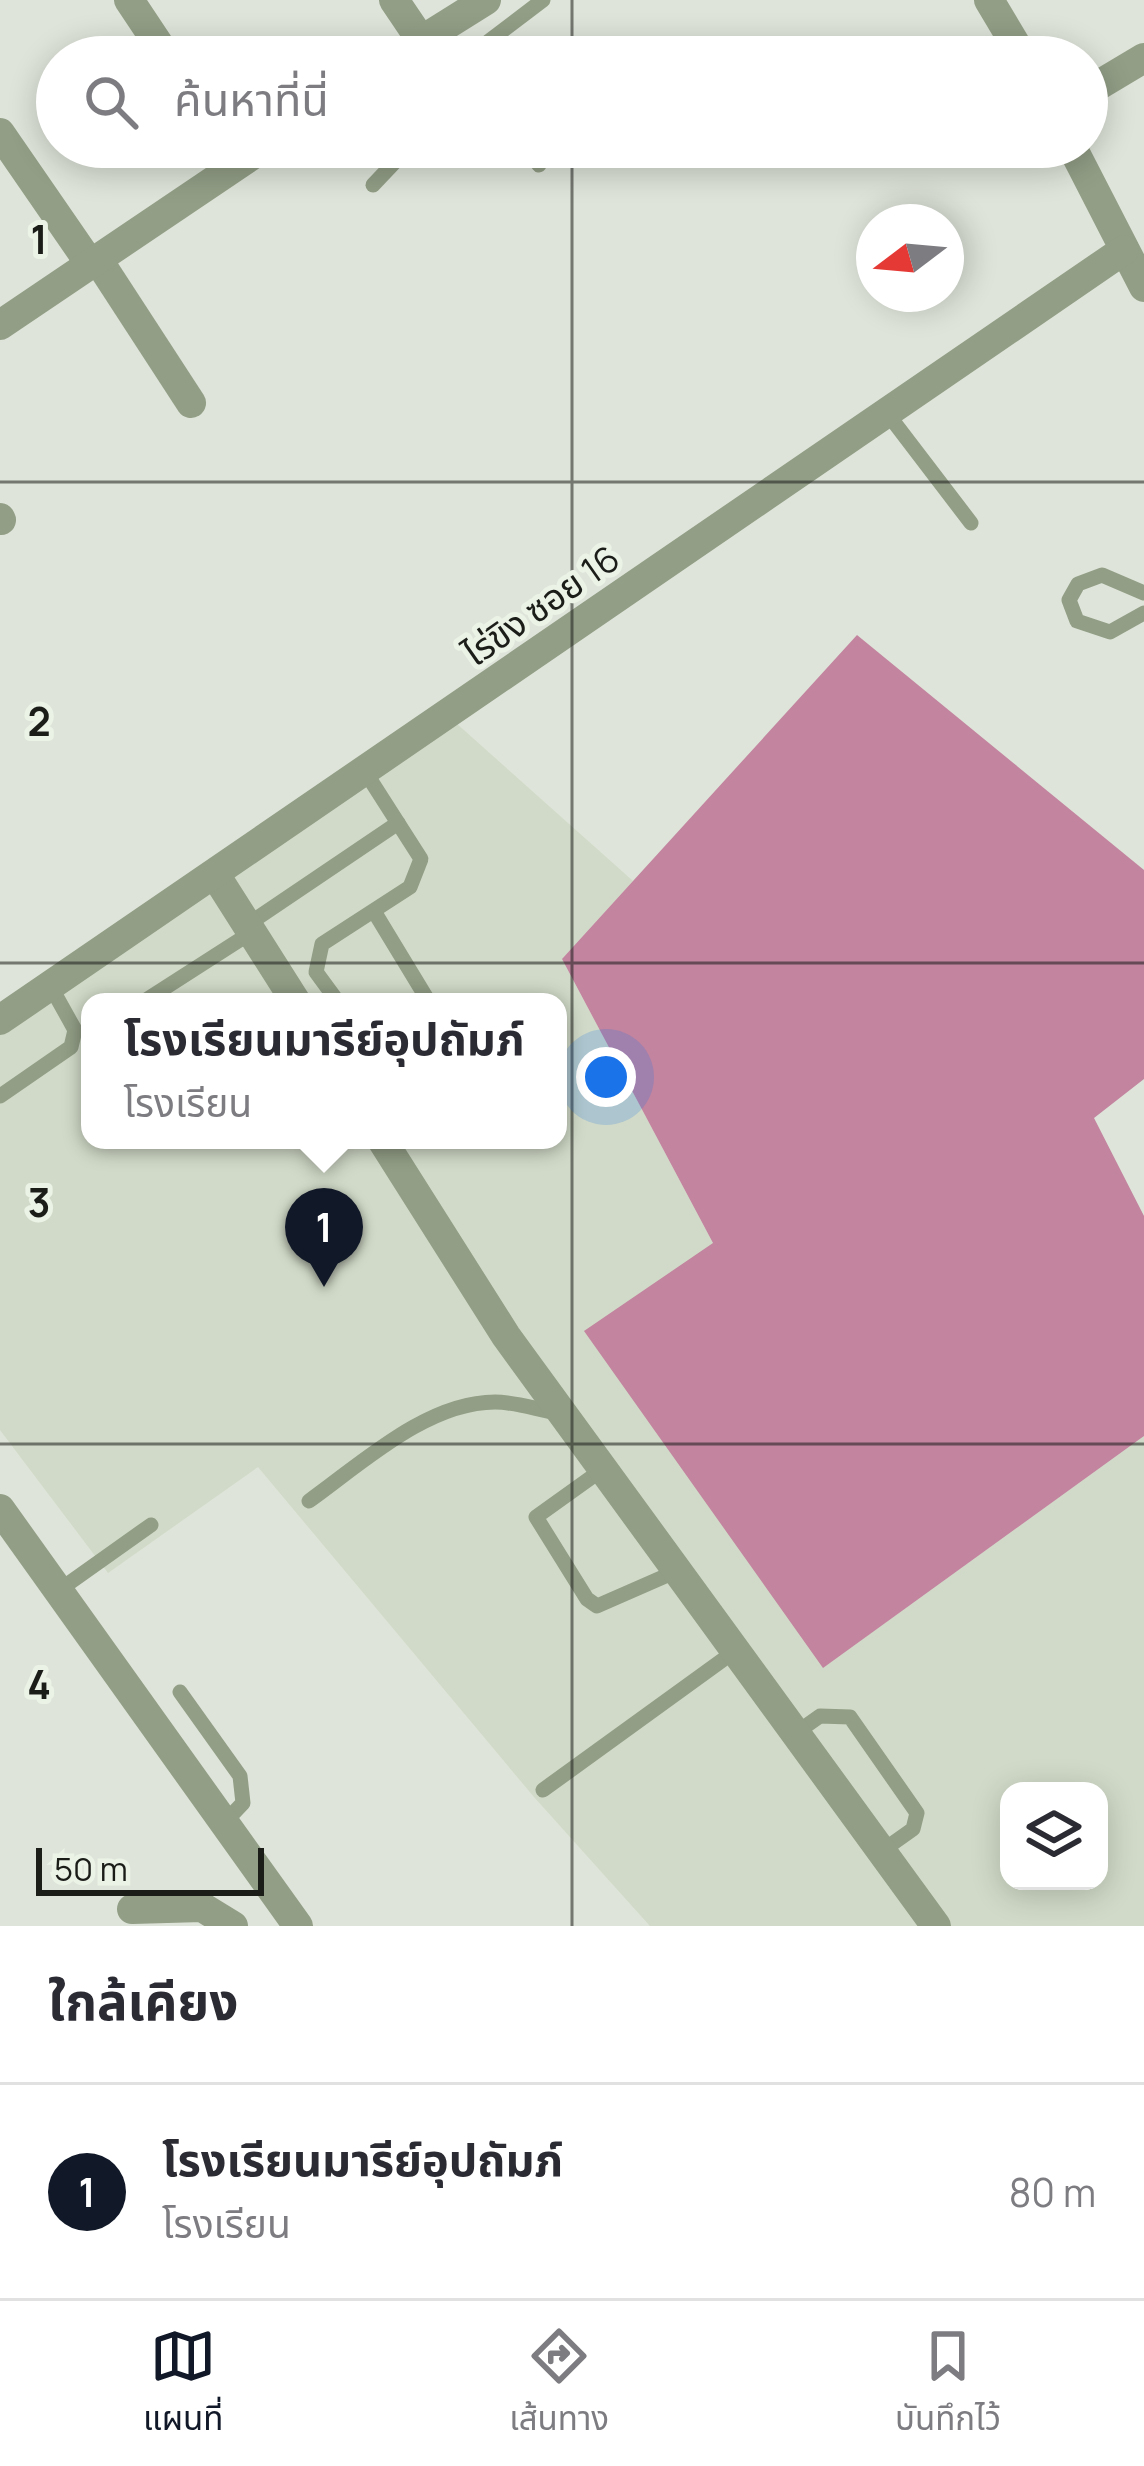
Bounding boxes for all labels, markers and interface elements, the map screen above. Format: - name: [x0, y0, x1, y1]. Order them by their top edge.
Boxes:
- search box: [36, 36, 1108, 168]
- text: ค้นหาที่นี่: [174, 68, 329, 130]
- icon: search: [78, 69, 144, 135]
- north arrow: [856, 204, 964, 312]
- text: 1: [30, 212, 48, 266]
- street label: ไร่ขิง ซอย 16: [452, 533, 629, 677]
- text: 2: [27, 694, 51, 748]
- popup: [81, 993, 567, 1149]
- text: โรงเรียนมารีย์อุปถัมภ์: [123, 1007, 525, 1069]
- your location: [576, 1047, 636, 1107]
- text: โรงเรียน: [123, 1075, 252, 1129]
- text: 3: [28, 1175, 50, 1229]
- pin: 1: [285, 1188, 363, 1287]
- text: 4: [27, 1657, 51, 1711]
- map controls: [1000, 1782, 1108, 1890]
- button: layers: [1000, 1782, 1108, 1890]
- scale bar: [36, 1842, 264, 1895]
- text: 50 m: [54, 1846, 128, 1891]
- text: ใกล้เคียง: [48, 1966, 238, 2035]
- text: โรงเรียนมารีย์อุปถัมภ์: [162, 2128, 563, 2190]
- text: 1: [78, 2165, 96, 2219]
- text: 80 m: [1009, 2165, 1096, 2219]
- text: โรงเรียน: [162, 2196, 291, 2250]
- tab: แผนที่: [143, 2323, 223, 2445]
- tab: เส้นทาง: [509, 2323, 609, 2445]
- tab: บันทึกไว้: [895, 2323, 1001, 2445]

